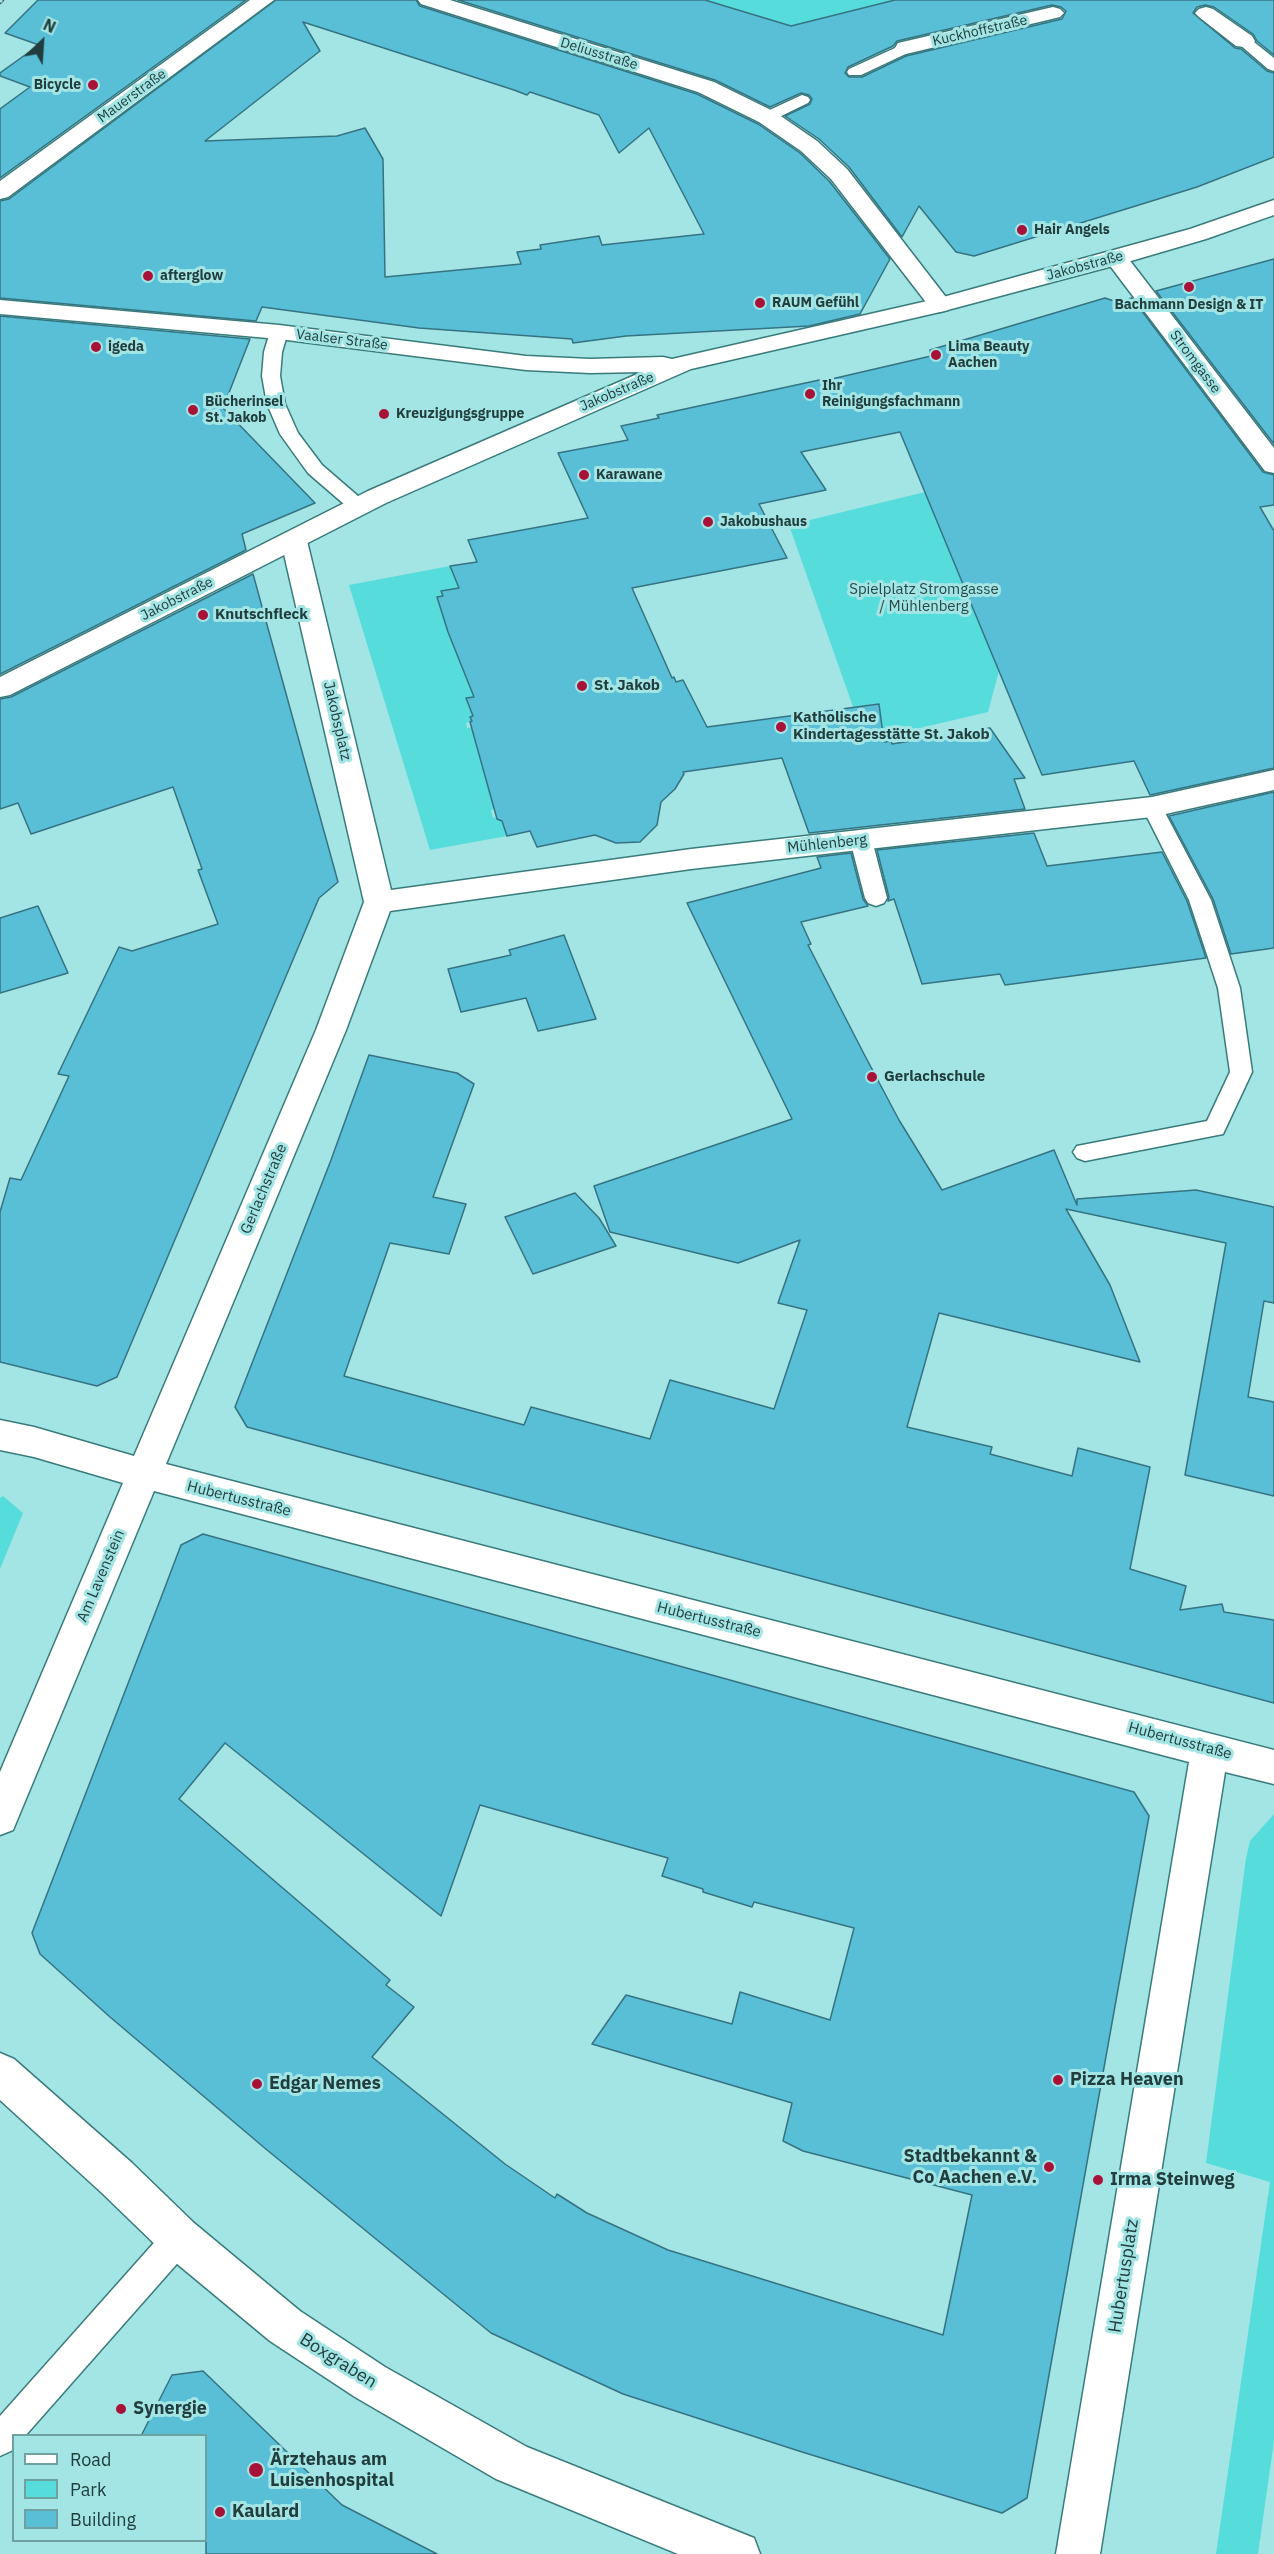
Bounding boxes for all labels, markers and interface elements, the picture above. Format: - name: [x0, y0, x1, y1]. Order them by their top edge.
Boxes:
- north arrow: [12, 12, 72, 72]
- street label: Kuckhoffstraße: [931, 12, 1029, 50]
- text: N: [40, 14, 59, 37]
- street label: Deliusstraße: [558, 34, 640, 74]
- street label: Mauerstraße: [95, 66, 169, 126]
- place label: Bicycle: [34, 77, 81, 93]
- marker: Bicycle: [86, 78, 100, 92]
- place label: Hair Angels: [1034, 222, 1110, 238]
- marker: Hair Angels: [1015, 223, 1029, 237]
- street label: Jakobstraße: [1045, 248, 1125, 284]
- place label: afterglow: [160, 268, 223, 284]
- marker: afterglow: [141, 269, 155, 283]
- marker: Bachmann Design & IT: [1182, 280, 1196, 294]
- place label: RAUM Gefühl: [772, 295, 859, 311]
- marker: RAUM Gefühl: [753, 296, 767, 310]
- place label: Bachmann Design & IT: [1115, 297, 1263, 313]
- street label: Vaalser Straße: [295, 326, 389, 354]
- street label: Stromgasse: [1166, 327, 1224, 397]
- place label: igeda: [108, 339, 144, 355]
- place label: Lima Beauty Aachen: [948, 339, 1030, 372]
- marker: igeda: [89, 340, 103, 354]
- marker: Lima Beauty Aachen: [929, 348, 943, 362]
- street label: Jakobstraße: [578, 369, 656, 415]
- place label: Ihr Reinigungsfachmann: [822, 378, 960, 410]
- marker: Ihr Reinigungsfachmann: [803, 387, 817, 401]
- place label: Bücherinsel St. Jakob: [205, 394, 283, 426]
- marker: Bücherinsel St. Jakob: [186, 403, 200, 417]
- place label: Kreuzigungsgruppe: [396, 406, 524, 422]
- marker: Kreuzigungsgruppe: [377, 407, 391, 421]
- place label: Karawane: [596, 467, 663, 483]
- marker: Karawane: [577, 468, 591, 482]
- place label: Jakobushaus: [720, 514, 807, 530]
- marker: Jakobushaus: [701, 515, 715, 529]
- street label: Jakobstraße: [138, 574, 216, 624]
- park label: Spielplatz Stromgasse / Mühlenberg: [849, 581, 999, 616]
- place label: Knutschfleck: [215, 606, 308, 624]
- marker: Knutschfleck: [196, 608, 210, 622]
- place label: St. Jakob: [594, 677, 660, 695]
- marker: St. Jakob: [575, 679, 589, 693]
- street label: Jakobsplatz: [319, 680, 355, 762]
- place label: Katholische Kindertagesstätte St. Jakob: [793, 709, 990, 744]
- marker: Katholische Kindertagesstätte St. Jakob: [774, 720, 788, 734]
- street label: Mühlenberg: [786, 831, 868, 857]
- place label: Gerlachschule: [884, 1068, 985, 1086]
- marker: Gerlachschule: [865, 1070, 879, 1084]
- street label: Gerlachstraße: [237, 1141, 291, 1237]
- street label: Hubertusstraße: [185, 1477, 293, 1521]
- street label: Am Lavenstein: [73, 1527, 129, 1625]
- street label: Hubertusstraße: [655, 1598, 763, 1642]
- street label: Hubertusstraße: [1126, 1719, 1234, 1763]
- place label: Pizza Heaven: [1070, 2069, 1184, 2091]
- place label: Edgar Nemes: [269, 2073, 381, 2095]
- marker: Pizza Heaven: [1051, 2073, 1065, 2087]
- marker: Edgar Nemes: [250, 2077, 264, 2091]
- place label: Stadtbekannt & Co Aachen e.V.: [904, 2146, 1037, 2188]
- marker: Stadtbekannt & Co Aachen e.V.: [1042, 2160, 1056, 2174]
- place label: Irma Steinweg: [1110, 2169, 1234, 2191]
- marker: Irma Steinweg: [1091, 2173, 1105, 2187]
- street label: Hubertusplatz: [1104, 2218, 1144, 2334]
- street label: Boxgraben: [295, 2329, 381, 2393]
- place label: Synergie: [133, 2398, 207, 2420]
- marker: Synergie: [114, 2402, 128, 2416]
- legend: [12, 2434, 207, 2542]
- text: Road: [70, 2448, 111, 2471]
- place label: Ärztehaus am Luisenhospital: [270, 2449, 394, 2492]
- marker: Ärztehaus am Luisenhospital: [247, 2461, 265, 2479]
- text: Park: [70, 2478, 106, 2501]
- place label: Kaulard: [232, 2501, 299, 2523]
- marker: Kaulard: [213, 2505, 227, 2519]
- text: Building: [70, 2508, 136, 2531]

